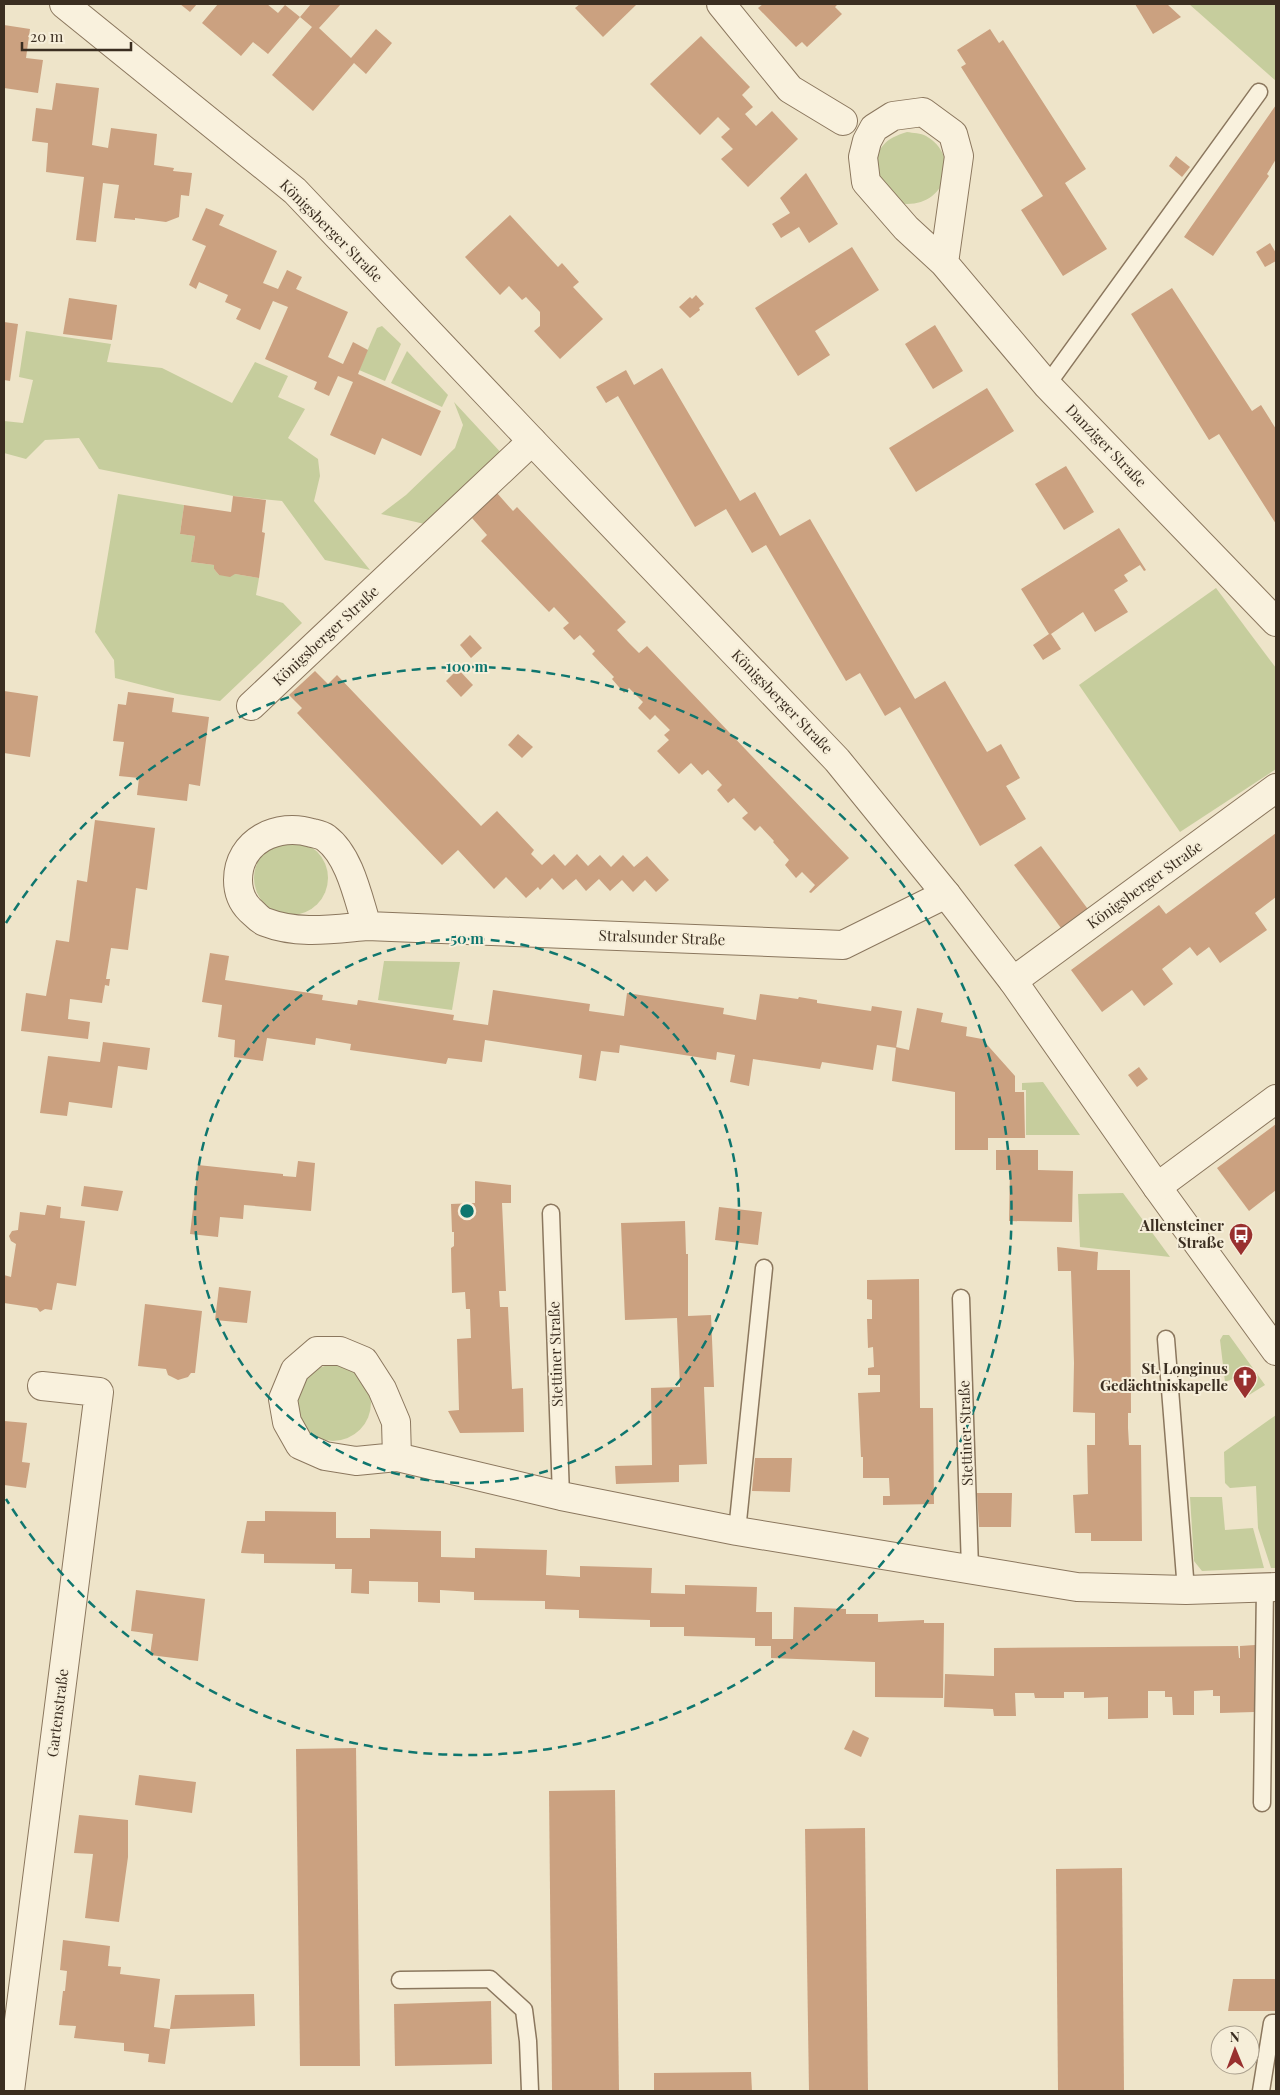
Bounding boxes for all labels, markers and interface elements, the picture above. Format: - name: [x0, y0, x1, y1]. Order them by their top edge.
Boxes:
- scale bar: [22, 20, 131, 52]
- text: 20 m: [30, 26, 64, 46]
- street label: Königsberger Straße: [276, 174, 388, 286]
- street label: Danziger Straße: [1062, 399, 1151, 491]
- street label: Königsberger Straße: [268, 581, 383, 690]
- street label: Königsberger Straße: [728, 645, 838, 758]
- text: 100 m: [446, 656, 489, 676]
- street label: Königsberger Straße: [1083, 836, 1206, 933]
- street label: Stralsunder Straße: [598, 925, 726, 949]
- text: 50 m: [450, 928, 484, 948]
- centre of rings: [458, 1202, 476, 1220]
- place label: Allensteiner Straße: [1139, 1215, 1224, 1252]
- bus stop icon: Allensteiner Straße: [1228, 1222, 1254, 1256]
- street label: Stettiner Straße: [543, 1301, 567, 1407]
- place label: St. Longinus Gedächtniskapelle: [1100, 1358, 1228, 1395]
- church icon: St. Longinus Gedächtniskapelle: [1232, 1365, 1258, 1399]
- street label: Stettiner Straße: [953, 1380, 977, 1486]
- street label: Gartenstraße: [42, 1667, 72, 1758]
- north arrow: [1210, 2025, 1260, 2075]
- text: N: [1230, 2027, 1240, 2046]

